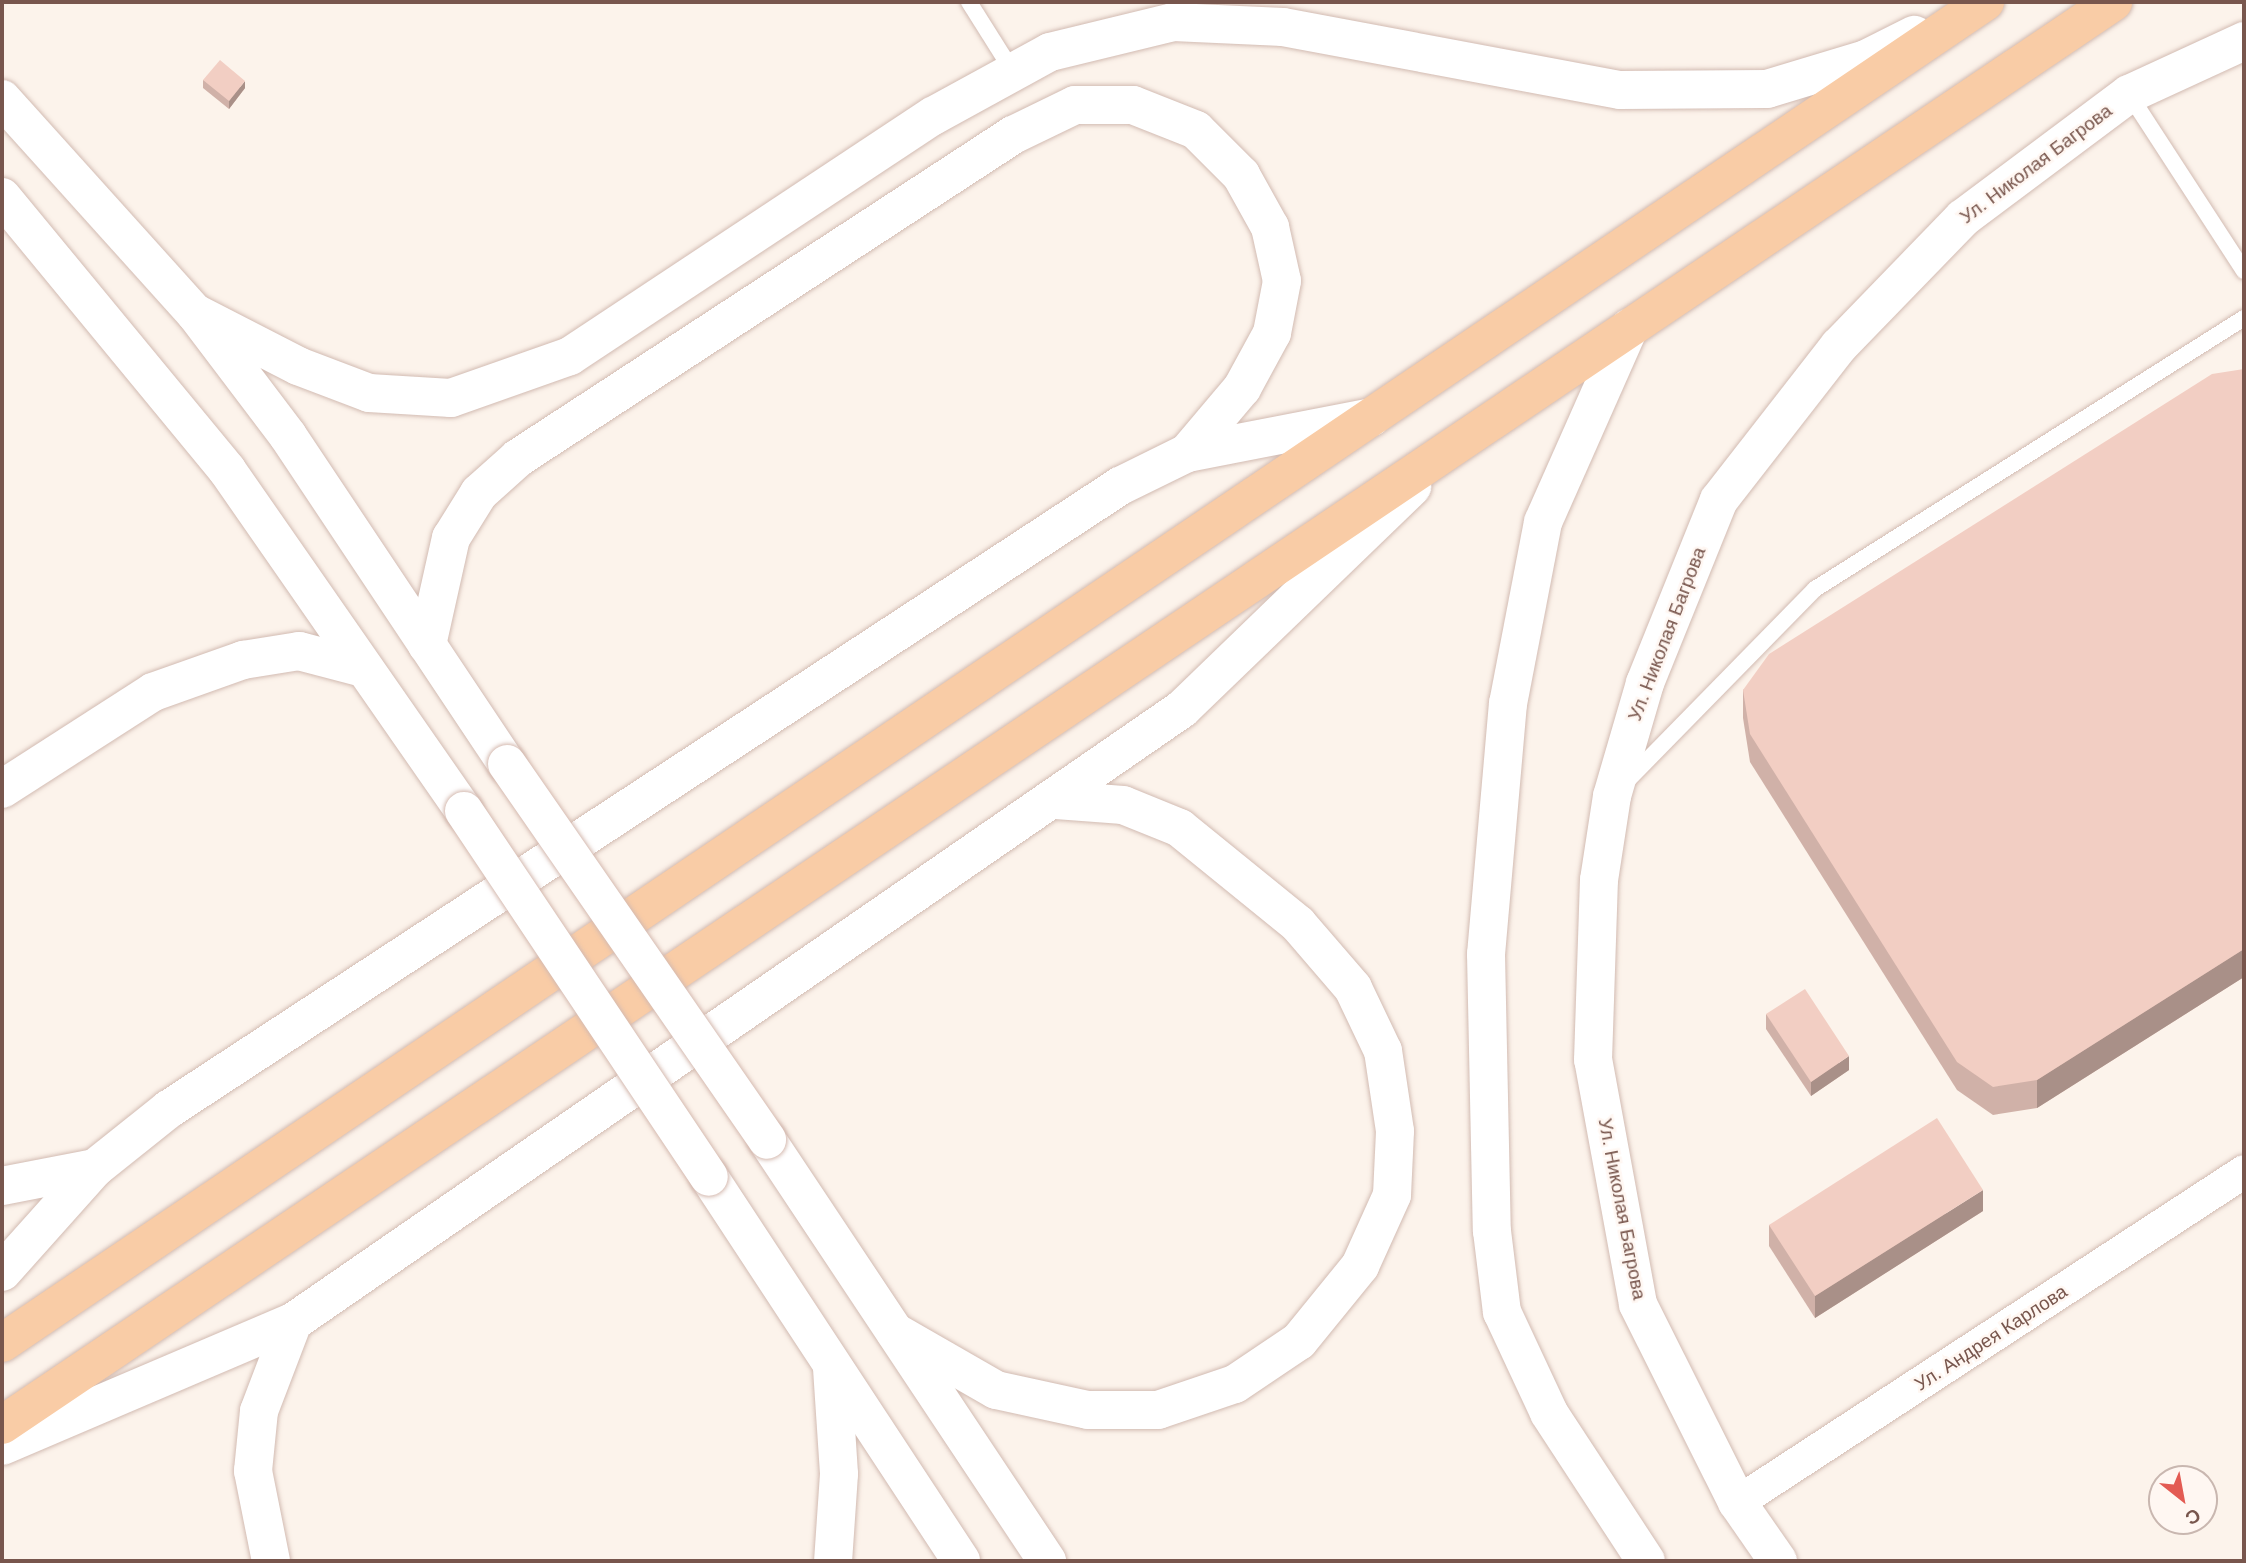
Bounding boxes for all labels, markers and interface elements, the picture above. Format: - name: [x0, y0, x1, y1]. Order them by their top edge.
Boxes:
- street label: Ул. Николая Багрова: [1956, 99, 2116, 229]
- street label: Ул. Николая Багрова: [1623, 544, 1711, 724]
- street label: Ул. Николая Багрова: [1593, 1116, 1651, 1302]
- street label: Ул. Андрея Карлова: [1910, 1280, 2072, 1396]
- north arrow: [2148, 1465, 2218, 1535]
- text: С: [2182, 1504, 2204, 1529]

